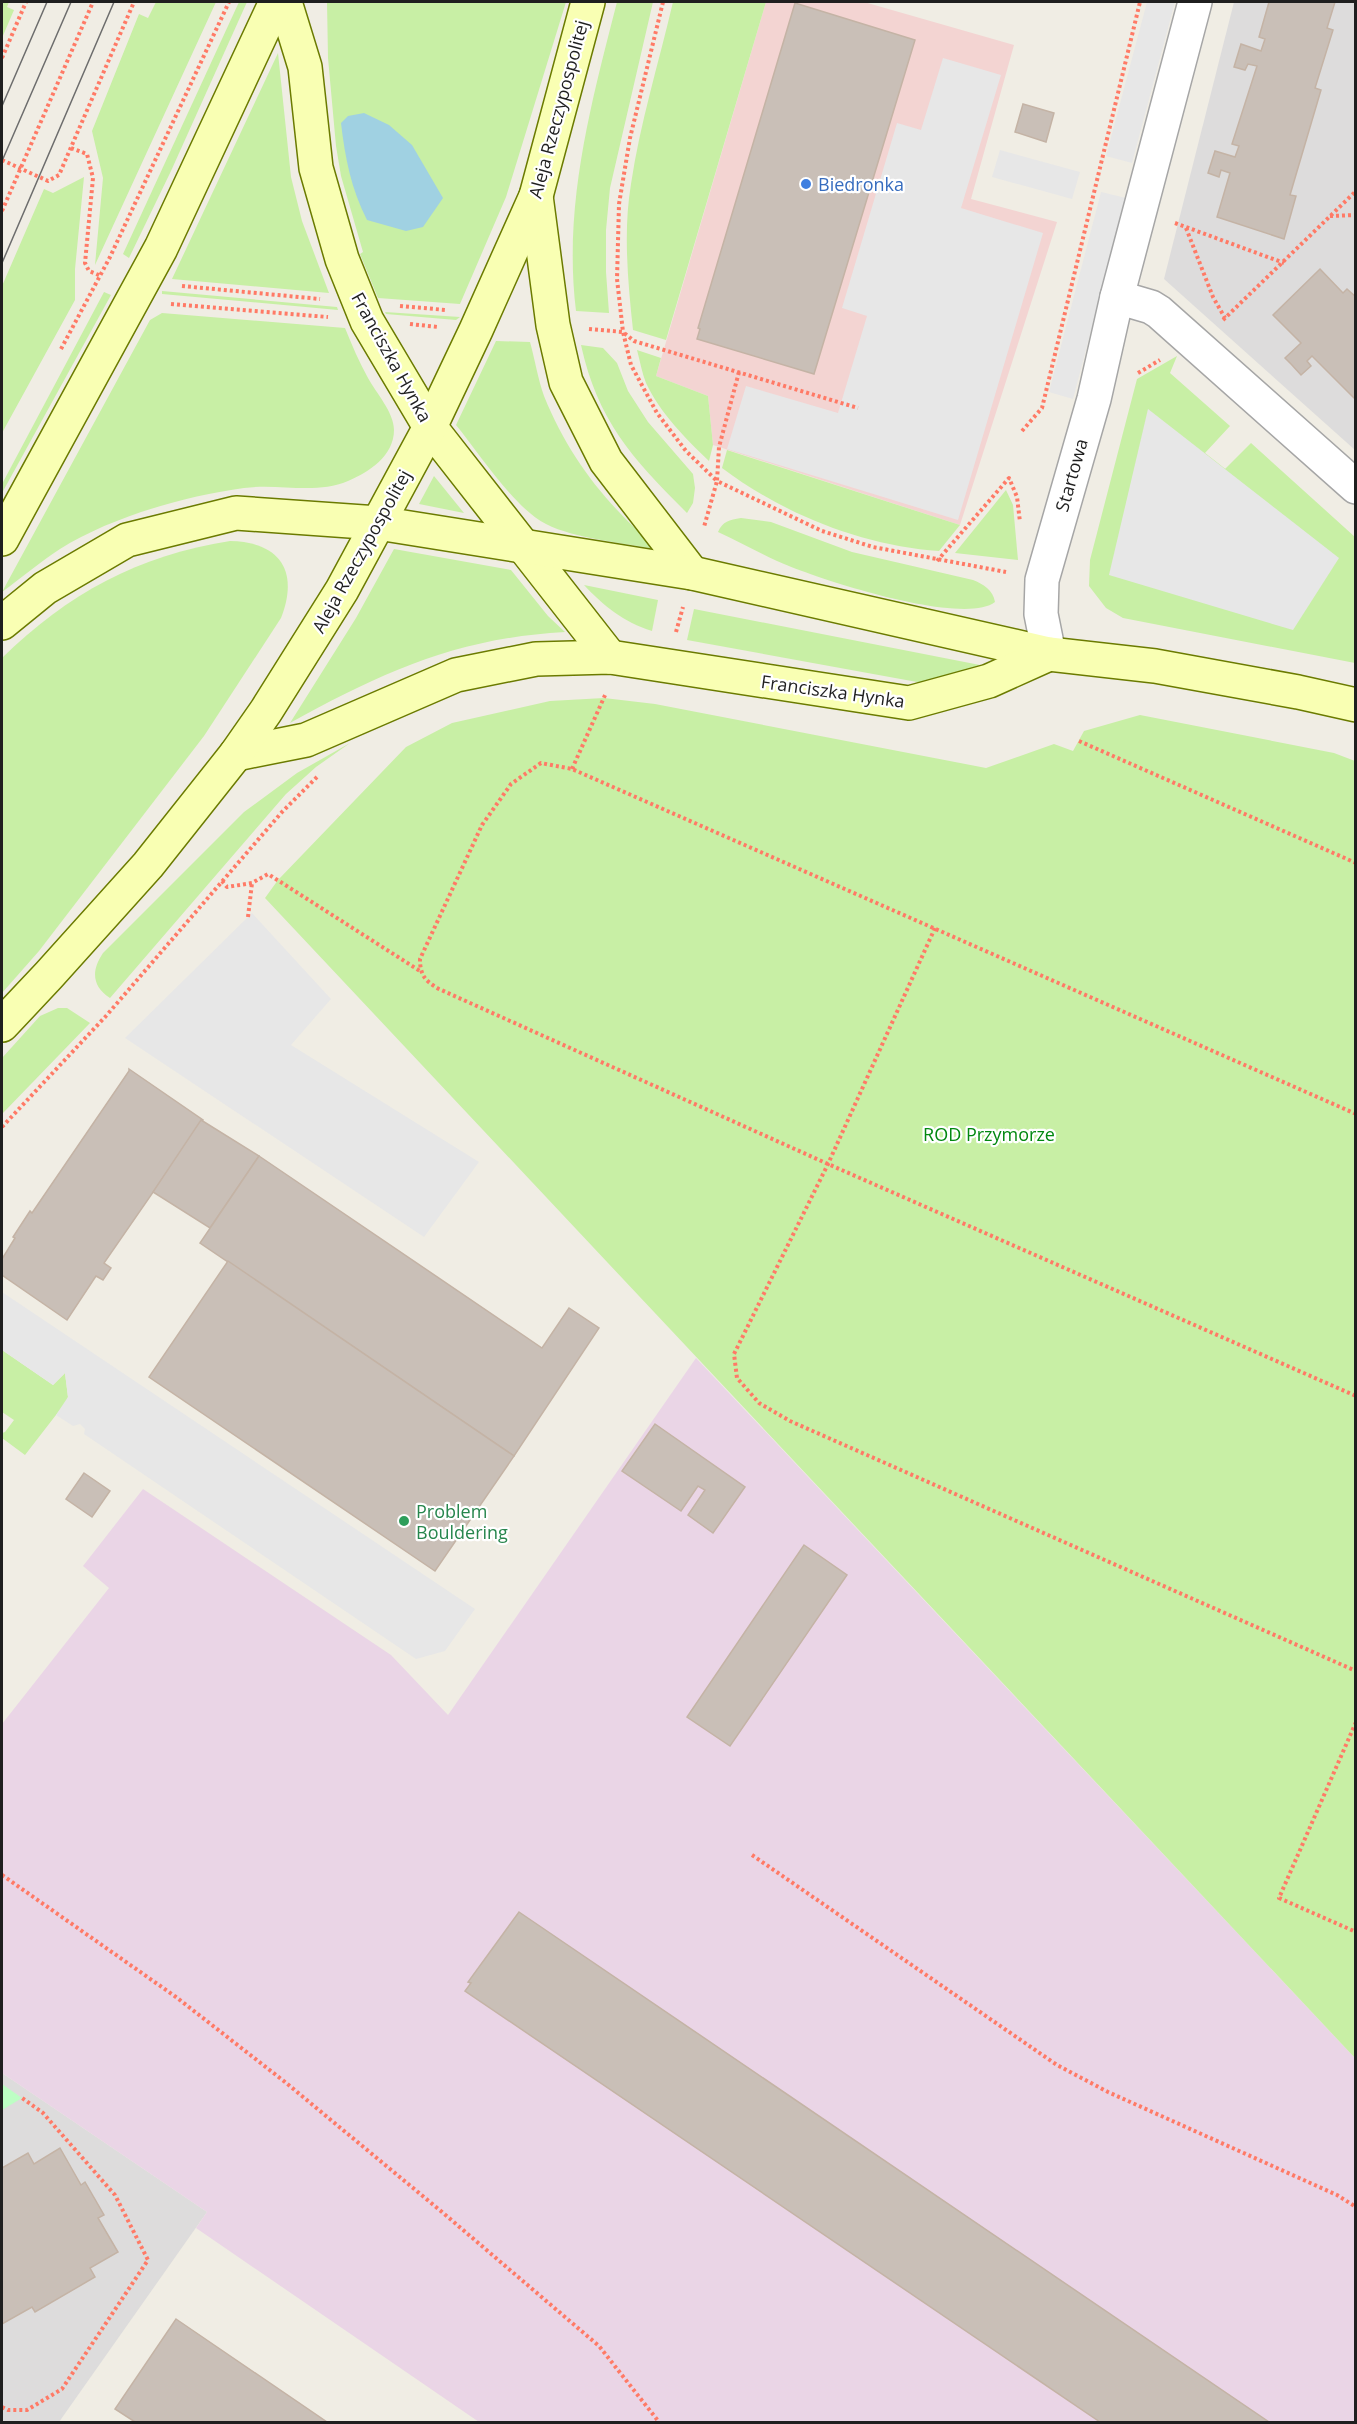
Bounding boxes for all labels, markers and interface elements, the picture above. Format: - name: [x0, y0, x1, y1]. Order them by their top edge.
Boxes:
- street label: Aleja Rzeczypospolitej: [523, 17, 593, 201]
- place label: Biedronka: [818, 172, 904, 196]
- marker: Biedronka: [799, 177, 813, 191]
- street label: Franciszka Hynka: [346, 288, 438, 426]
- street label: Startowa: [1049, 436, 1093, 514]
- street label: Aleja Rzeczypospolitej: [306, 465, 416, 637]
- street label: Franciszka Hynka: [760, 669, 906, 713]
- park label: ROD Przymorze: [923, 1122, 1055, 1146]
- place label: Problem Bouldering: [416, 1499, 508, 1544]
- marker: Problem Bouldering: [397, 1514, 411, 1528]

